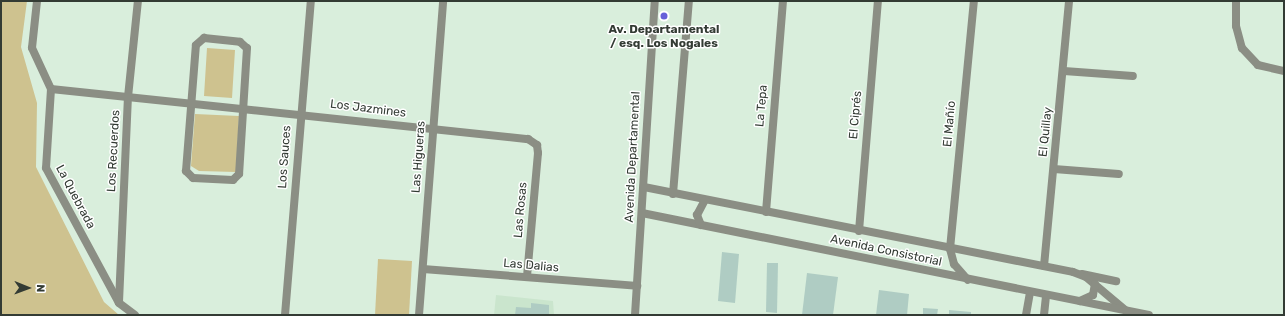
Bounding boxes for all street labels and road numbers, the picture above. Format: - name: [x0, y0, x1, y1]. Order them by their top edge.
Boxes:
- street label: La Tepa: [753, 84, 771, 128]
- street label: El Ciprés: [847, 90, 865, 140]
- street label: Avenida Departamental: [622, 91, 644, 223]
- street label: Los Jazmines: [329, 97, 407, 121]
- street label: El Mañío: [941, 100, 959, 148]
- street label: El Quillay: [1036, 106, 1056, 158]
- street label: Los Recuerdos: [105, 110, 123, 192]
- street label: Las Higueras: [409, 120, 429, 194]
- street label: Los Sauces: [276, 125, 294, 189]
- street label: La Quebrada: [52, 163, 98, 231]
- street label: Las Rosas: [511, 181, 531, 239]
- street label: Avenida Consistorial: [829, 232, 943, 270]
- street label: Las Dalias: [503, 256, 559, 276]

